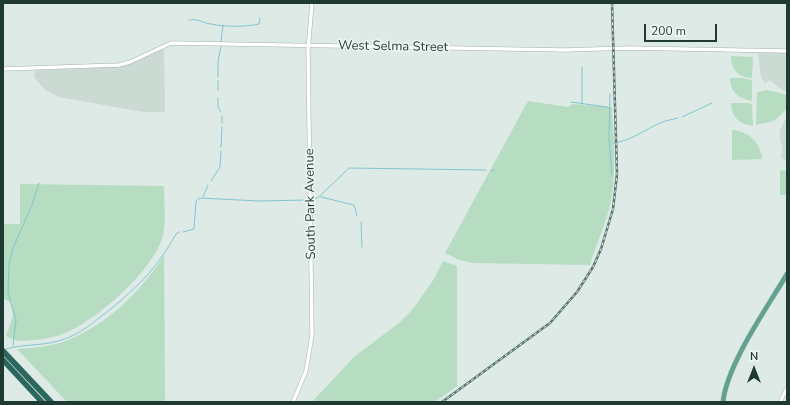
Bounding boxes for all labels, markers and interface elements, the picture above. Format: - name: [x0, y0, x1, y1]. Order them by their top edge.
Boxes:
- scale bar: [646, 16, 719, 42]
- text: 200 m: [651, 23, 686, 39]
- street label: West Selma Street: [338, 38, 448, 56]
- street label: South Park Avenue: [302, 148, 320, 260]
- north arrow: [734, 349, 774, 389]
- text: N: [750, 349, 758, 364]

